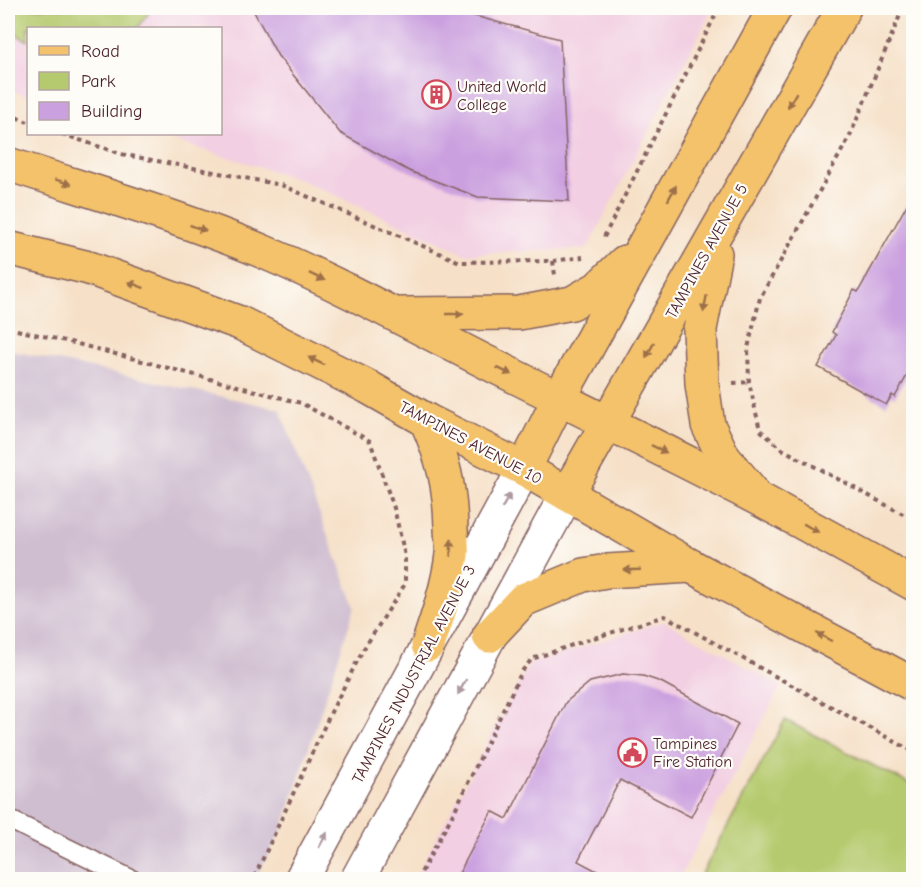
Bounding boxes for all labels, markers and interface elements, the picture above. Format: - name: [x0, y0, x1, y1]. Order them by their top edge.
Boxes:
- legend: [27, 27, 222, 135]
- text: Road: [81, 41, 120, 62]
- text: Park: [81, 71, 116, 92]
- place label: United World College: [457, 78, 547, 114]
- building icon: United World College: [420, 79, 452, 111]
- one-way arrow: [787, 92, 797, 109]
- text: Building: [81, 101, 143, 122]
- one-way arrow: [54, 178, 72, 187]
- street label: TAMPINES AVENUE 5: [662, 181, 751, 322]
- one-way arrow: [667, 185, 677, 202]
- one-way arrow: [189, 224, 207, 233]
- one-way arrow: [308, 272, 326, 282]
- one-way arrow: [127, 280, 145, 290]
- one-way arrow: [700, 294, 709, 313]
- one-way arrow: [445, 309, 464, 319]
- one-way arrow: [645, 342, 655, 359]
- one-way arrow: [307, 356, 324, 366]
- one-way arrow: [496, 366, 513, 375]
- street label: TAMPINES AVENUE 10: [396, 398, 545, 488]
- one-way arrow: [650, 445, 667, 454]
- one-way arrow: [501, 493, 511, 510]
- one-way arrow: [803, 523, 820, 533]
- one-way arrow: [446, 538, 456, 557]
- street label: TAMPINES INDUSTRIAL AVENUE 3: [349, 562, 479, 787]
- one-way arrow: [623, 565, 642, 574]
- one-way arrow: [815, 632, 832, 642]
- one-way arrow: [457, 679, 467, 696]
- place label: Tampines Fire Station: [653, 735, 732, 771]
- public building icon: Tampines Fire Station: [616, 736, 648, 768]
- one-way arrow: [318, 831, 328, 848]

